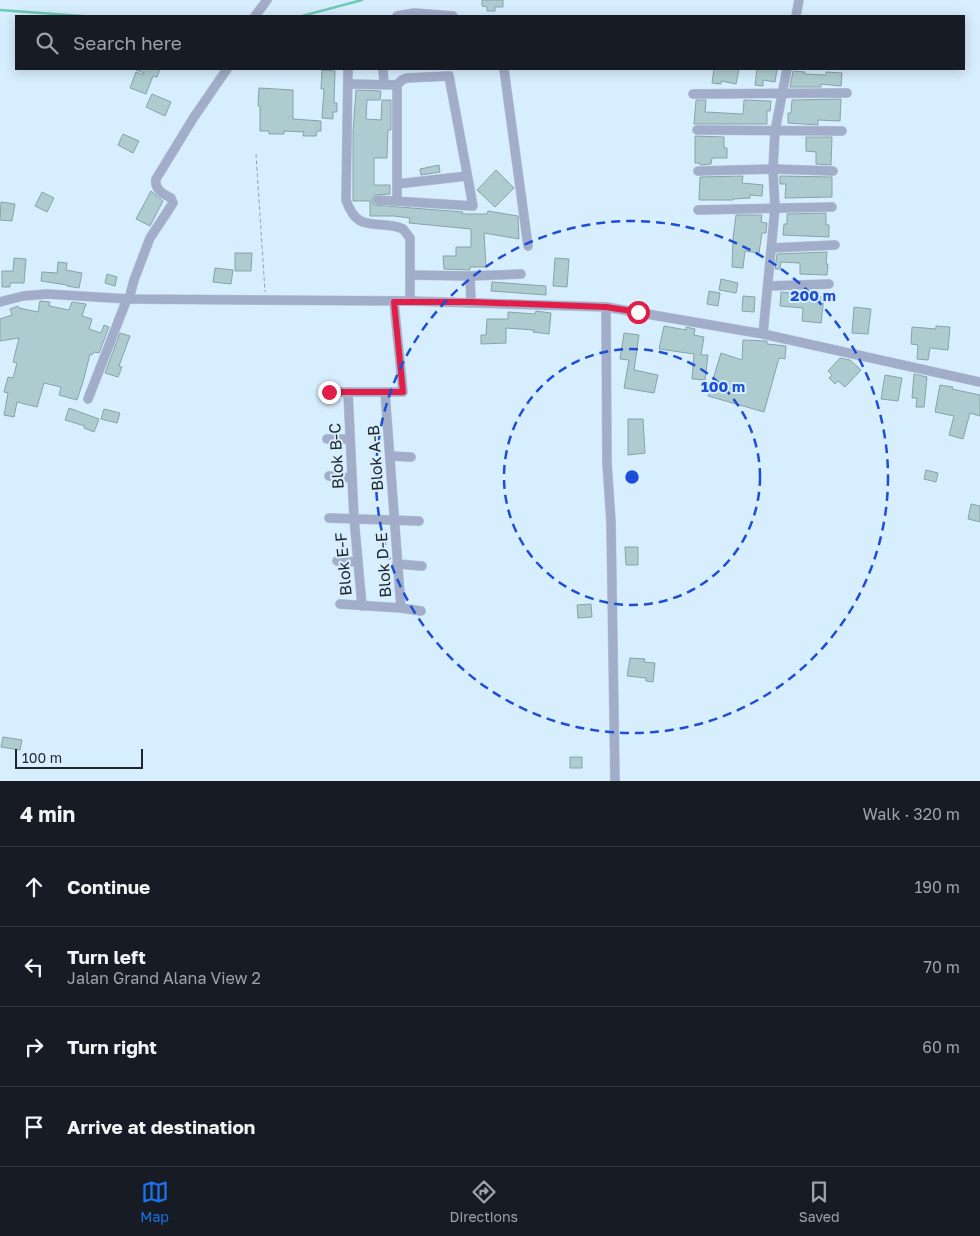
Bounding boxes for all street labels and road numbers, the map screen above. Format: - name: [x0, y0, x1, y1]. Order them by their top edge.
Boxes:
- street label: Blok B-C: [324, 422, 348, 489]
- street label: Blok A-B: [363, 424, 387, 492]
- street label: Blok E-F: [330, 531, 356, 597]
- street label: Blok D-E: [371, 532, 395, 598]

